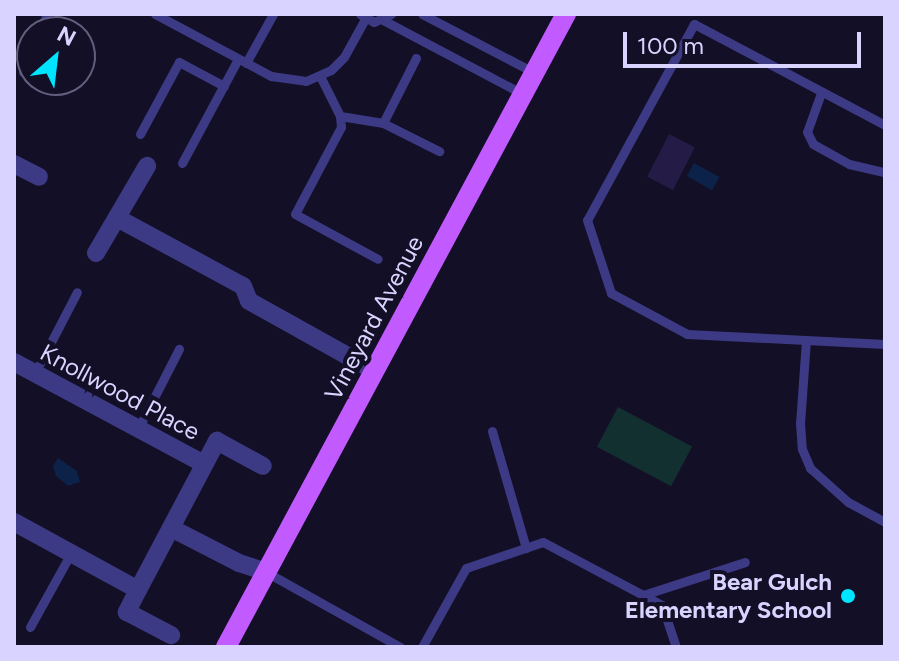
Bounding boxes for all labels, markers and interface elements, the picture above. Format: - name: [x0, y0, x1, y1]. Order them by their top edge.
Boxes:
- north arrow: [16, 16, 96, 96]
- scale bar: [627, 16, 865, 66]
- text: N: [53, 20, 80, 52]
- text: 100 m: [637, 31, 704, 60]
- street label: Vineyard Avenue: [319, 231, 429, 405]
- street label: Knollwood Place: [35, 338, 205, 446]
- place label: Bear Gulch Elementary School: [625, 568, 832, 624]
- marker: Bear Gulch Elementary School: [839, 587, 857, 605]

